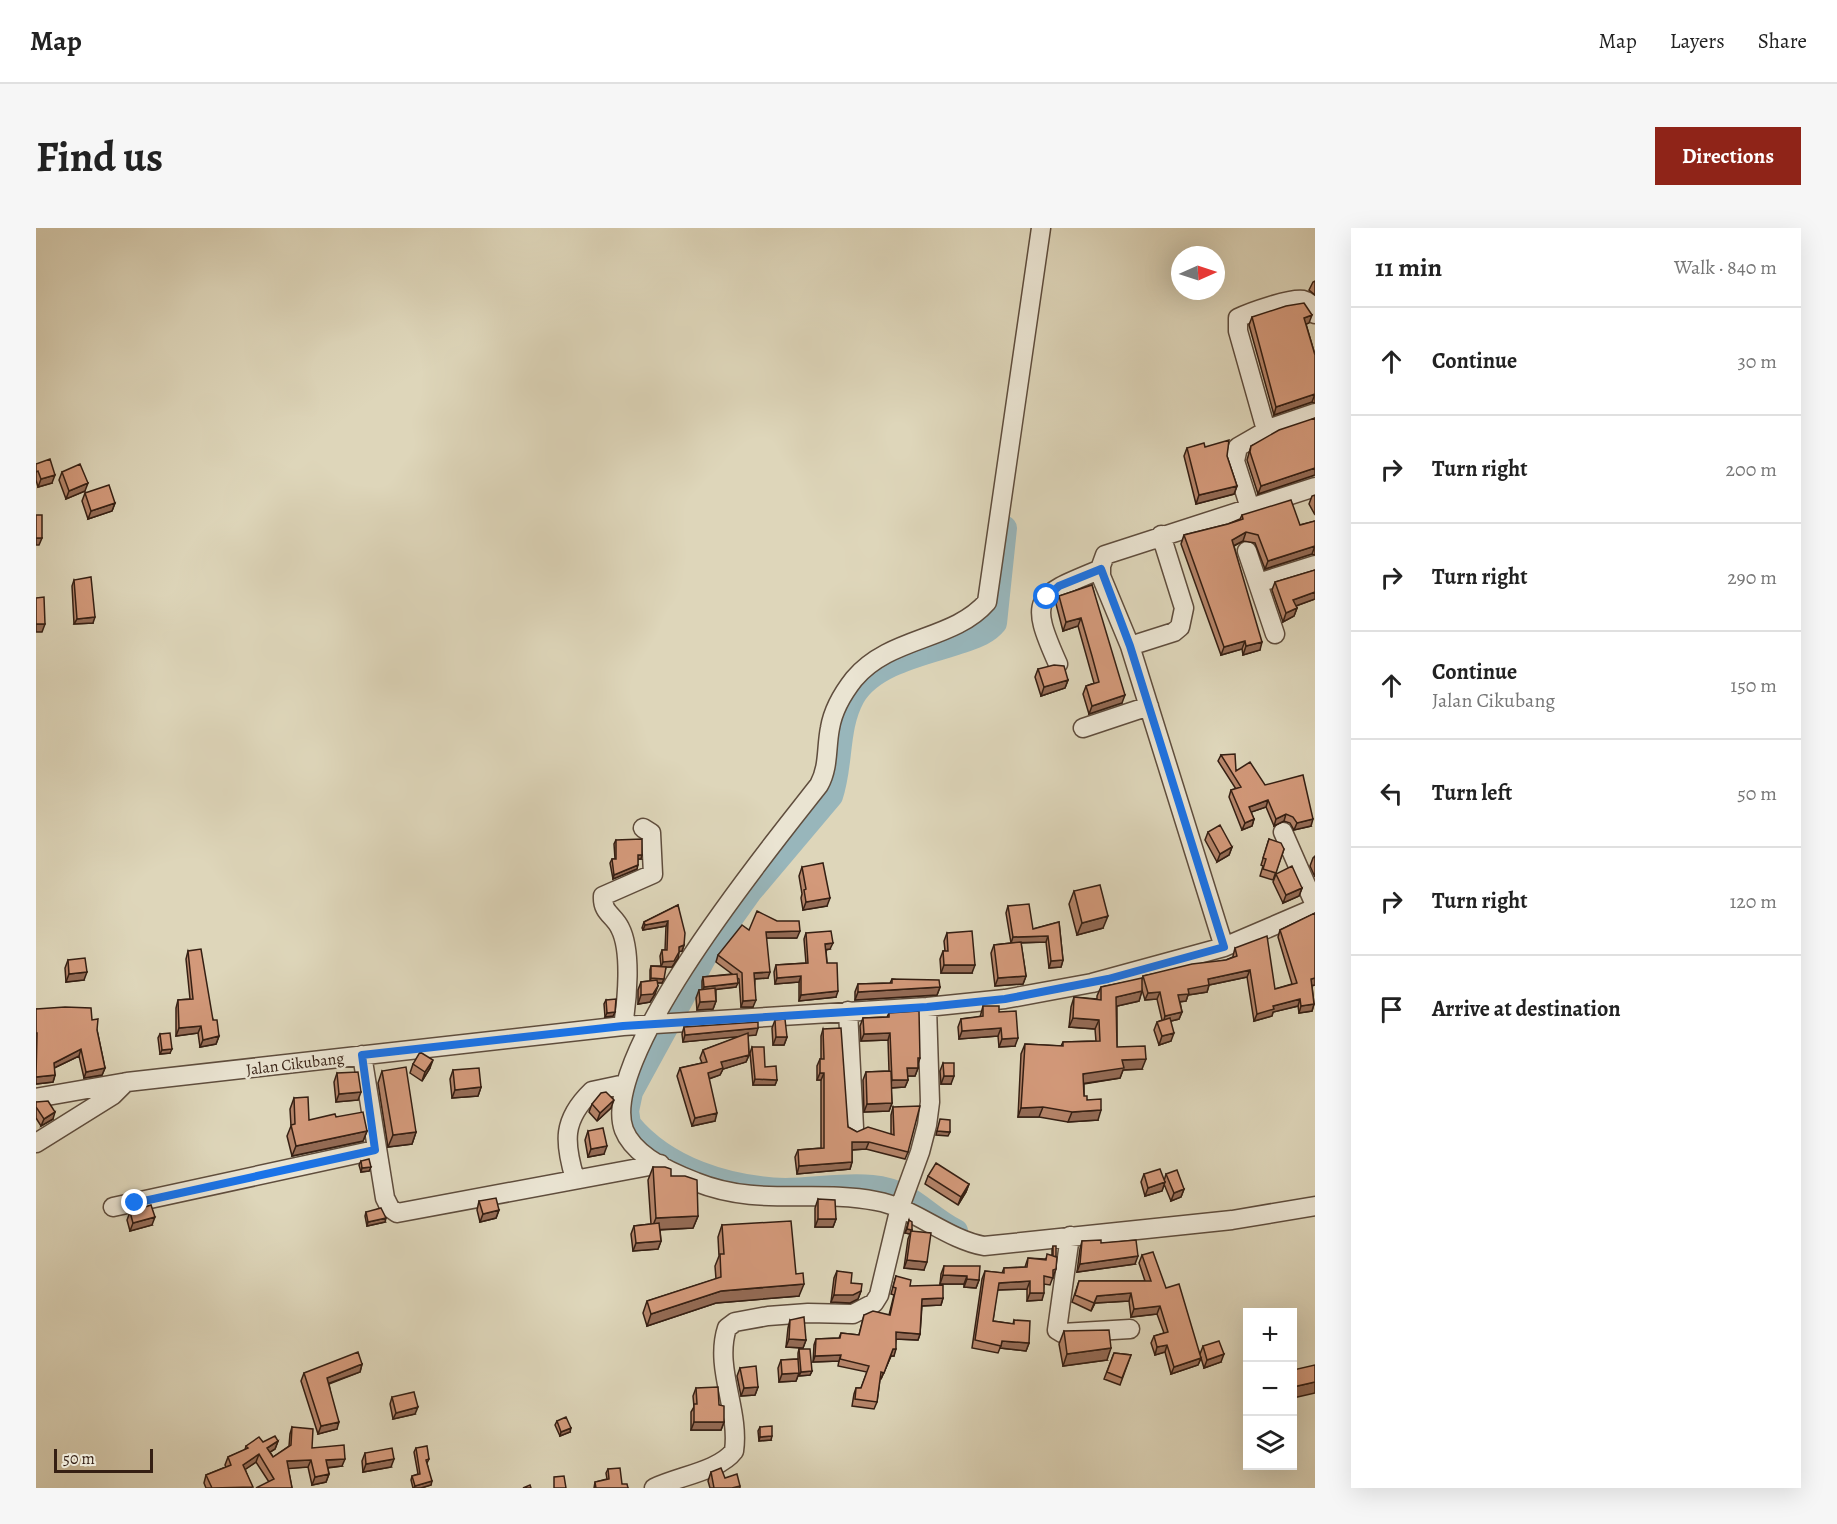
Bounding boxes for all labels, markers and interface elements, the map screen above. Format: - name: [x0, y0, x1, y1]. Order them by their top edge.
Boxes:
- text: Map: [30, 22, 82, 60]
- text: Map: [1598, 27, 1637, 55]
- text: Layers: [1670, 27, 1725, 55]
- text: Share: [1758, 27, 1807, 55]
- button: Directions: [1655, 127, 1801, 185]
- text: Find us: [36, 128, 163, 185]
- north arrow: [1171, 246, 1225, 300]
- text: 11 min: [1375, 250, 1442, 285]
- text: Walk · 840 m: [1674, 254, 1777, 281]
- icon: ahead: [1375, 345, 1408, 378]
- text: Continue: [1432, 346, 1517, 376]
- text: 30 m: [1737, 348, 1777, 375]
- icon: right: [1375, 453, 1408, 486]
- text: Turn right: [1432, 454, 1528, 484]
- text: 200 m: [1726, 456, 1777, 483]
- icon: right: [1375, 561, 1408, 594]
- text: Turn right: [1432, 562, 1528, 592]
- text: 290 m: [1727, 564, 1777, 591]
- route start: [1033, 583, 1059, 609]
- text: Continue: [1432, 657, 1517, 687]
- icon: ahead: [1375, 669, 1408, 702]
- text: 150 m: [1730, 672, 1777, 699]
- text: Jalan Cikubang: [1432, 687, 1555, 714]
- icon: left: [1375, 777, 1408, 810]
- text: Turn left: [1432, 778, 1512, 808]
- text: 50 m: [1737, 780, 1777, 807]
- icon: right: [1375, 885, 1408, 918]
- text: Turn right: [1432, 886, 1528, 916]
- text: 120 m: [1729, 888, 1777, 915]
- icon: arrive: [1375, 993, 1408, 1026]
- text: Arrive at destination: [1432, 994, 1621, 1024]
- street label: Jalan Cikubang: [245, 1047, 345, 1081]
- route end: [121, 1189, 147, 1215]
- map controls: [1243, 1308, 1297, 1470]
- button: +: [1243, 1308, 1297, 1362]
- button: −: [1243, 1362, 1297, 1416]
- button: layers: [1243, 1416, 1297, 1470]
- scale bar: [54, 1446, 153, 1474]
- text: 50 m: [63, 1448, 95, 1470]

